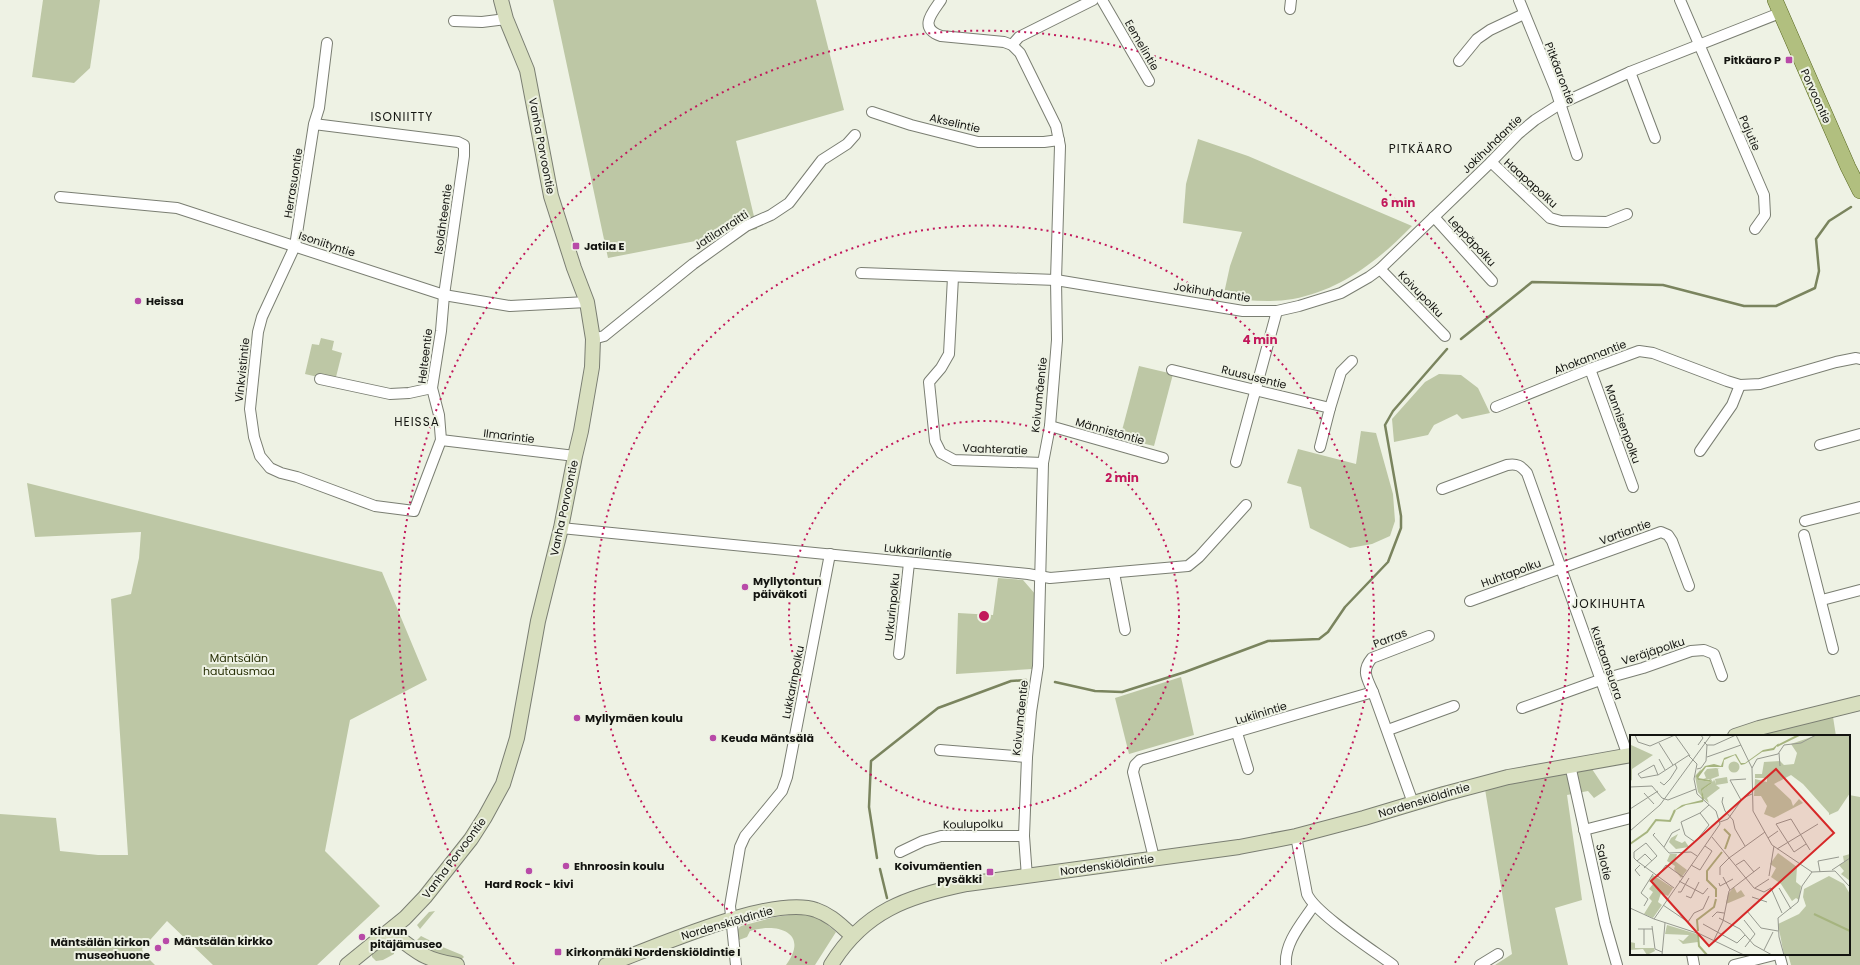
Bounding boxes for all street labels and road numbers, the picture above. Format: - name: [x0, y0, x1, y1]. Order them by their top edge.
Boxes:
- street label: Eemelintie: [1121, 16, 1163, 74]
- street label: Pitkäarontie: [1541, 40, 1579, 107]
- street label: Porvoontie: [1797, 66, 1835, 126]
- street label: Vanha Porvoontie: [525, 97, 559, 196]
- street label: Akselintie: [928, 109, 982, 137]
- street label: Jokihuhdantie: [1458, 111, 1526, 177]
- street label: Pajutie: [1735, 113, 1765, 153]
- street label: Herrasuontie: [280, 147, 306, 219]
- street label: Haapapolku: [1501, 155, 1561, 211]
- street label: Isolähteentie: [430, 183, 456, 255]
- street label: Jatilanraitti: [691, 206, 752, 254]
- street label: Leppäpolku: [1444, 212, 1500, 270]
- street label: Isoniityntie: [297, 227, 358, 261]
- street label: Koivupolku: [1395, 267, 1447, 321]
- street label: Jokihuhdantie: [1172, 278, 1252, 306]
- street label: Helteentie: [414, 327, 436, 384]
- street label: Ahokannantie: [1551, 336, 1629, 378]
- street label: Vinkvistintie: [231, 337, 253, 403]
- street label: Koivumäentie: [1027, 356, 1051, 433]
- street label: Ruususentie: [1220, 361, 1288, 393]
- street label: Mannisenpolku: [1601, 382, 1645, 466]
- street label: Männistöntie: [1074, 414, 1147, 449]
- street label: Ilmarintie: [482, 425, 536, 447]
- street label: Vaahteratie: [962, 440, 1028, 458]
- street label: Vanha Porvoontie: [546, 458, 582, 557]
- street label: Vartiantie: [1597, 515, 1653, 549]
- street label: Lukkarilantie: [883, 539, 953, 563]
- street label: Huhtapolku: [1479, 555, 1543, 591]
- street label: Urkurinpolku: [880, 572, 904, 642]
- street label: Parras: [1371, 624, 1410, 652]
- street label: Kustaansuora: [1587, 624, 1627, 702]
- street label: Veräjäpolku: [1619, 633, 1687, 669]
- street label: Lukkarinpolku: [778, 644, 808, 720]
- street label: Koivumäentie: [1008, 679, 1032, 756]
- street label: Lukiinintie: [1233, 698, 1289, 728]
- street label: Nordenskiöldintie: [1376, 778, 1472, 822]
- street label: Vanha Porvoontie: [418, 814, 490, 902]
- street label: Koulupolku: [943, 815, 1003, 833]
- street label: Salotie: [1592, 842, 1616, 882]
- street label: Nordenskiöldintie: [1059, 850, 1155, 880]
- street label: Nordenskiöldintie: [679, 902, 775, 944]

